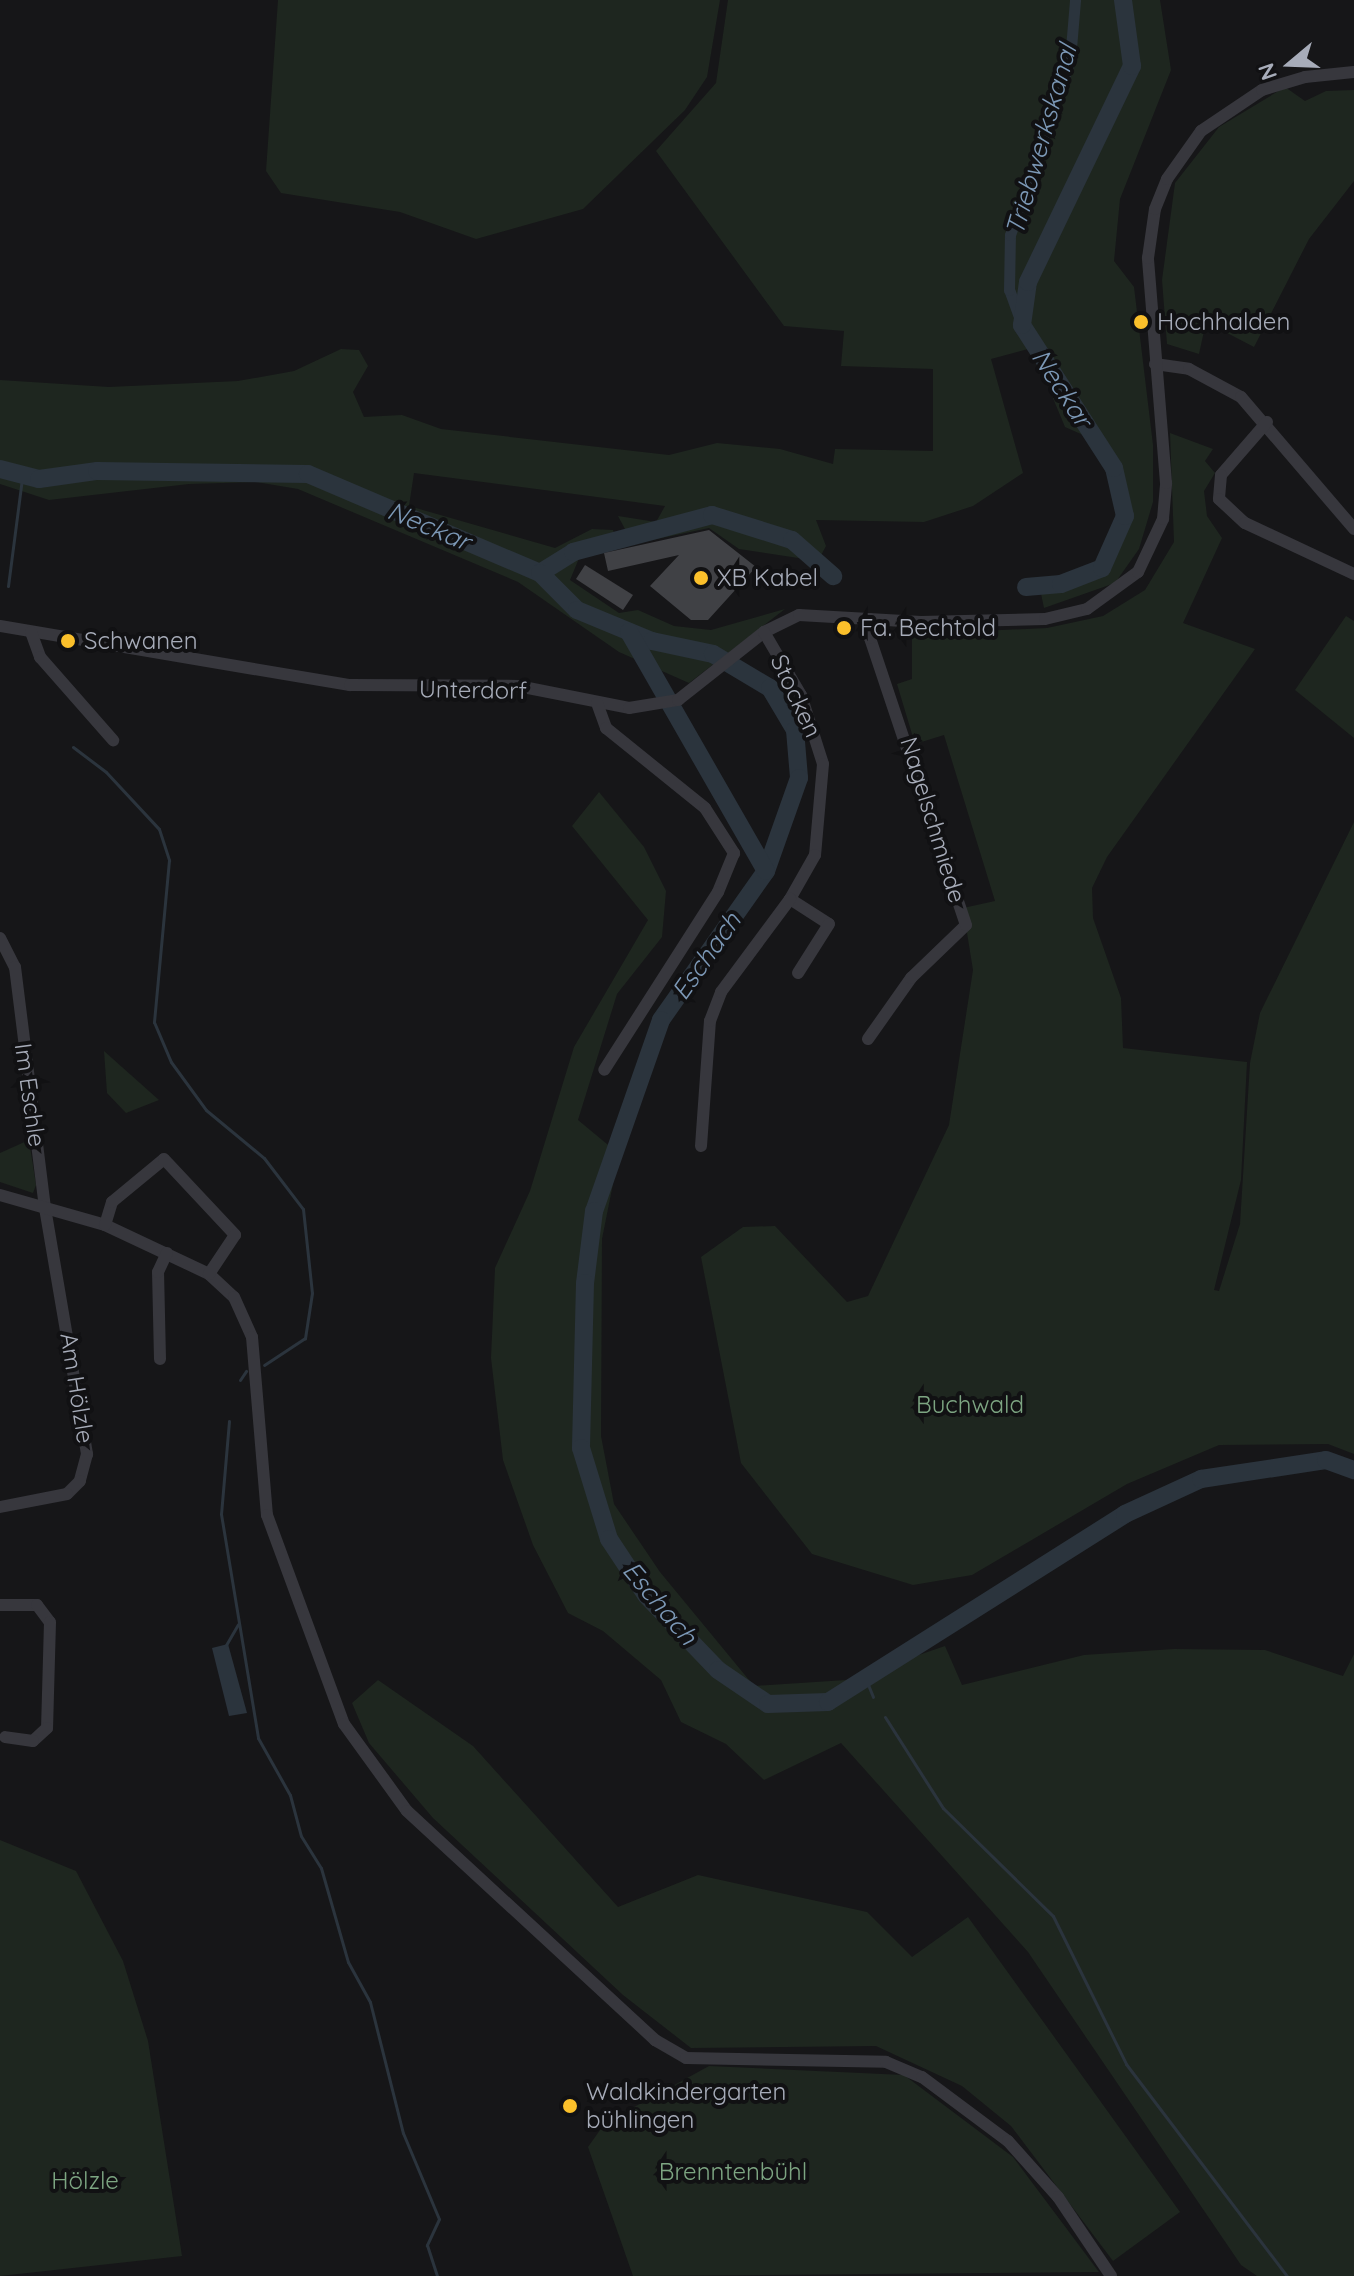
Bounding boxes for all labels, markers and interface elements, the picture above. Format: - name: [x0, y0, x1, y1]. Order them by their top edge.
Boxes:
- north arrow: [1250, 24, 1330, 104]
- water label: Triebwerkskanal: [999, 41, 1083, 239]
- text: N: [1251, 60, 1283, 84]
- place label: Hochhalden: [1157, 308, 1290, 336]
- marker: Hochhalden: [1132, 313, 1150, 331]
- water label: Neckar: [1025, 343, 1099, 433]
- water label: Neckar: [383, 495, 475, 557]
- place label: XB Kabel: [717, 564, 818, 592]
- marker: XB Kabel: [692, 569, 710, 587]
- place label: Fa. Bechtold: [860, 614, 996, 642]
- marker: Fa. Bechtold: [835, 619, 853, 637]
- place label: Schwanen: [84, 627, 198, 655]
- marker: Schwanen: [59, 632, 77, 650]
- street label: Stocken: [764, 650, 828, 742]
- street label: Unterdorf: [419, 675, 527, 705]
- street label: Nagelschmiede: [894, 734, 972, 906]
- water label: Eschach: [665, 906, 747, 1006]
- street label: Im Eschle: [8, 1041, 52, 1149]
- street label: Am Hölzle: [54, 1331, 100, 1445]
- park label: Buchwald: [916, 1391, 1024, 1419]
- water label: Eschach: [616, 1555, 704, 1651]
- place label: Waldkindergarten bühlingen: [586, 2078, 786, 2134]
- marker: Waldkindergarten bühlingen: [561, 2097, 579, 2115]
- park label: Brenntenbühl: [659, 2158, 807, 2186]
- park label: Hölzle: [51, 2167, 119, 2195]

